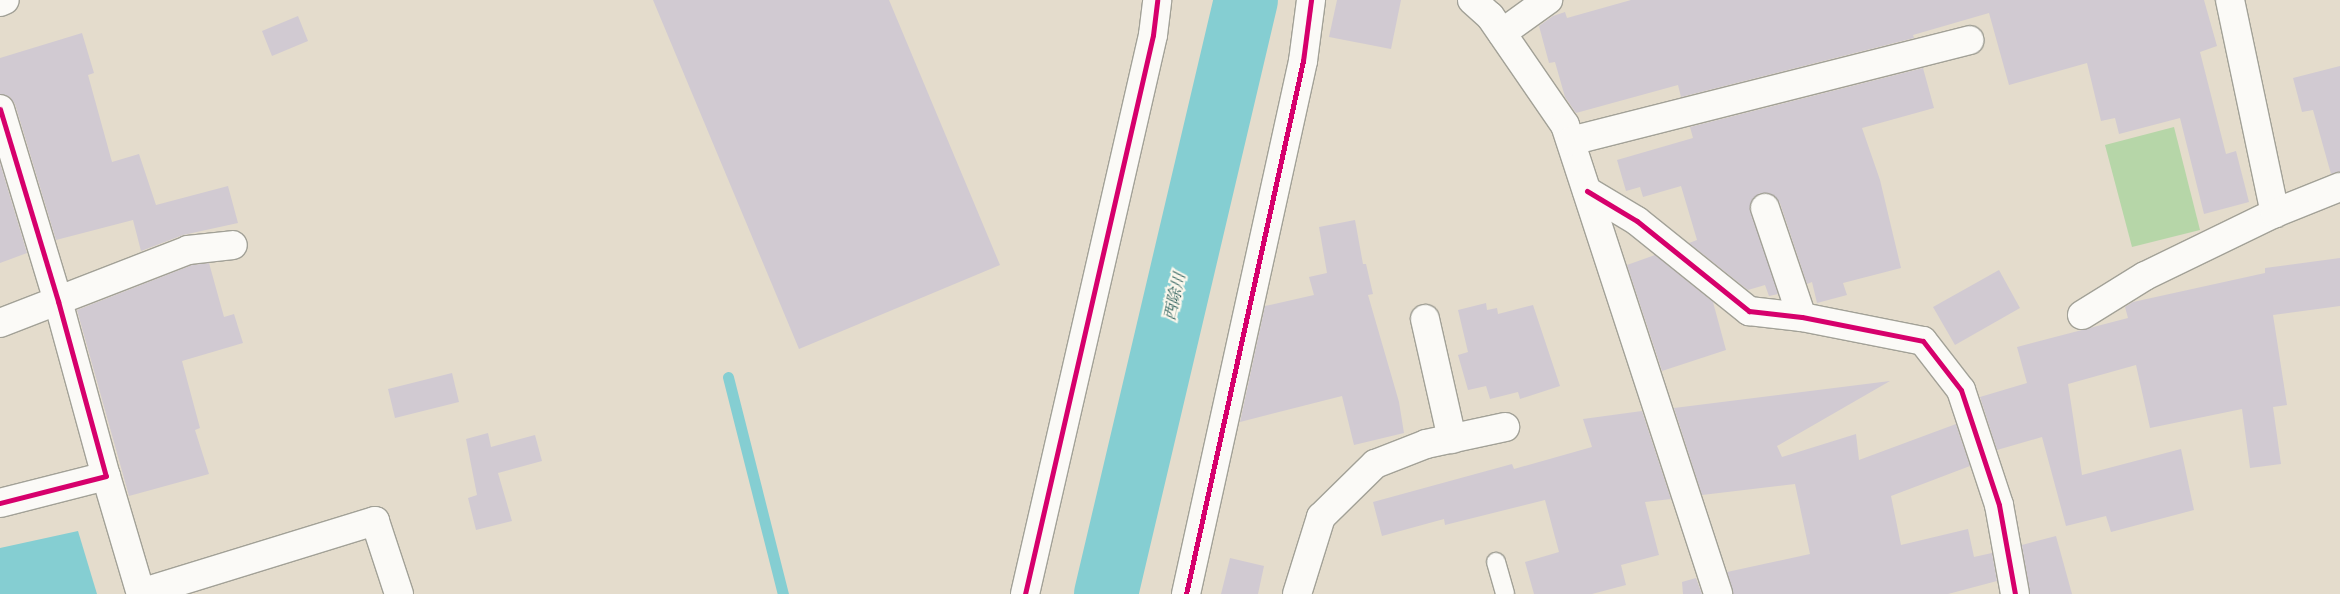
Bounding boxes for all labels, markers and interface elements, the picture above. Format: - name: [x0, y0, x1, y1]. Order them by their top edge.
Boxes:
- water label: 西除川: [1161, 271, 1191, 323]

